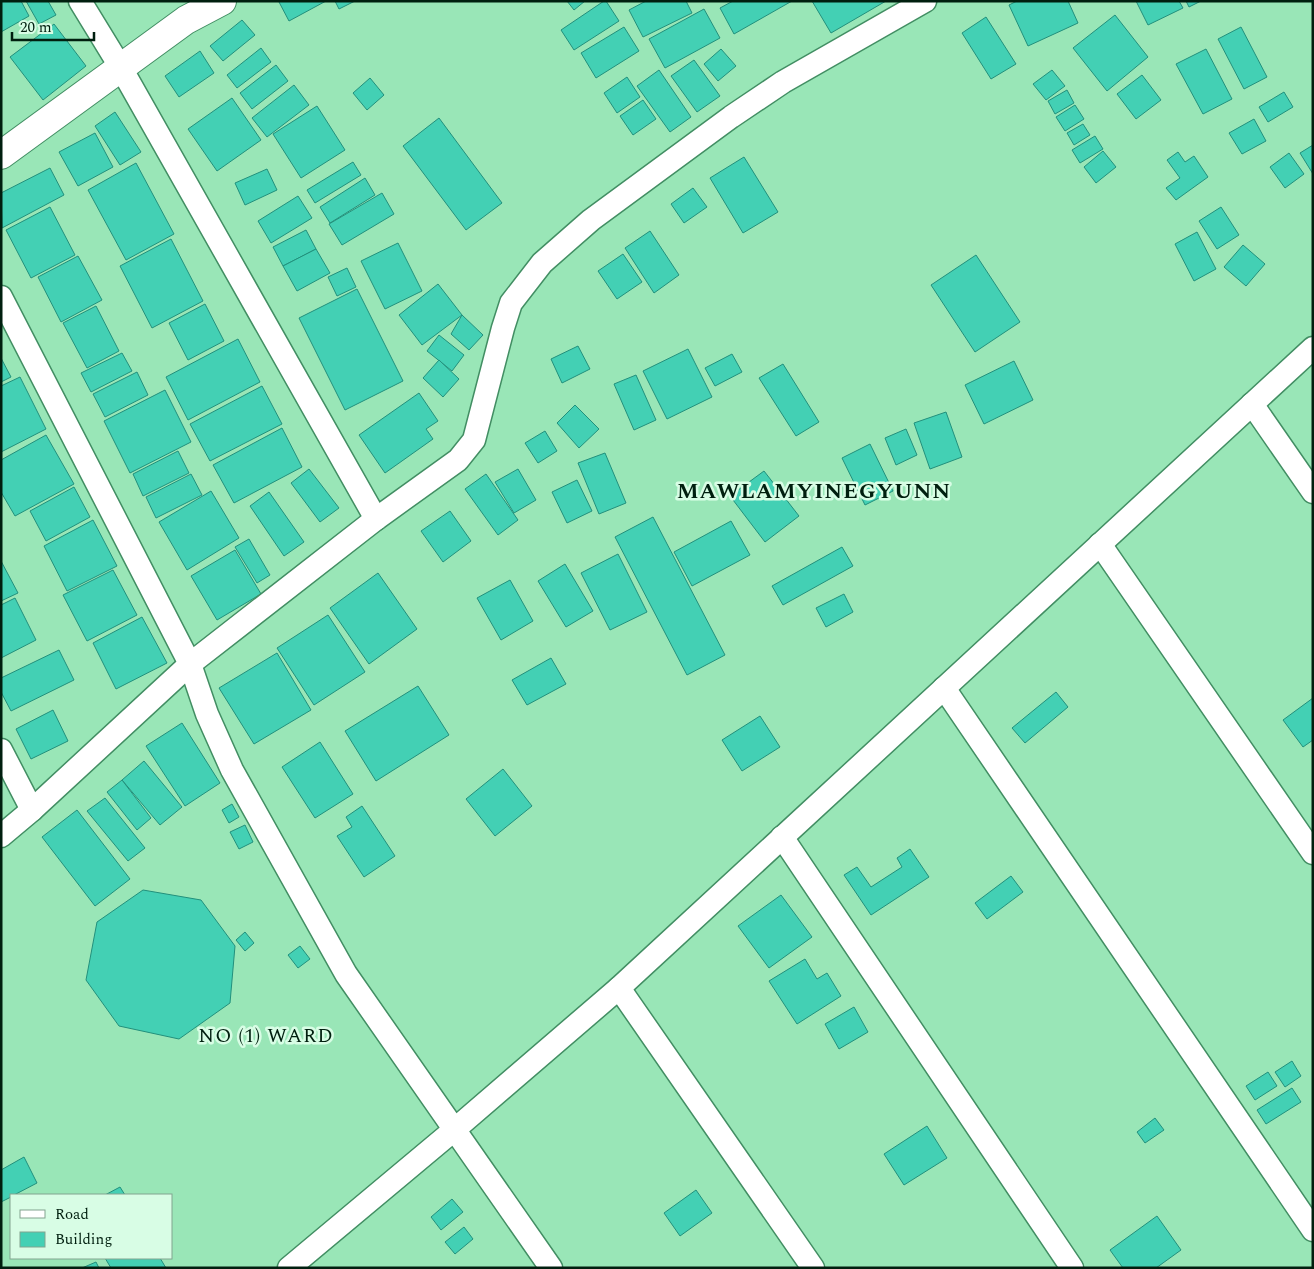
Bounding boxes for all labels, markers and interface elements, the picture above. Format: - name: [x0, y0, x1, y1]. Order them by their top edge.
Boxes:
- scale bar: [12, 10, 95, 42]
- text: 20 m: [20, 16, 52, 39]
- district label: MAWLAMYINEGYUNN: [677, 475, 951, 508]
- district label: NO (1) WARD: [198, 1021, 334, 1051]
- legend: [10, 1194, 172, 1259]
- text: Road: [55, 1203, 89, 1226]
- text: Building: [55, 1228, 112, 1251]

